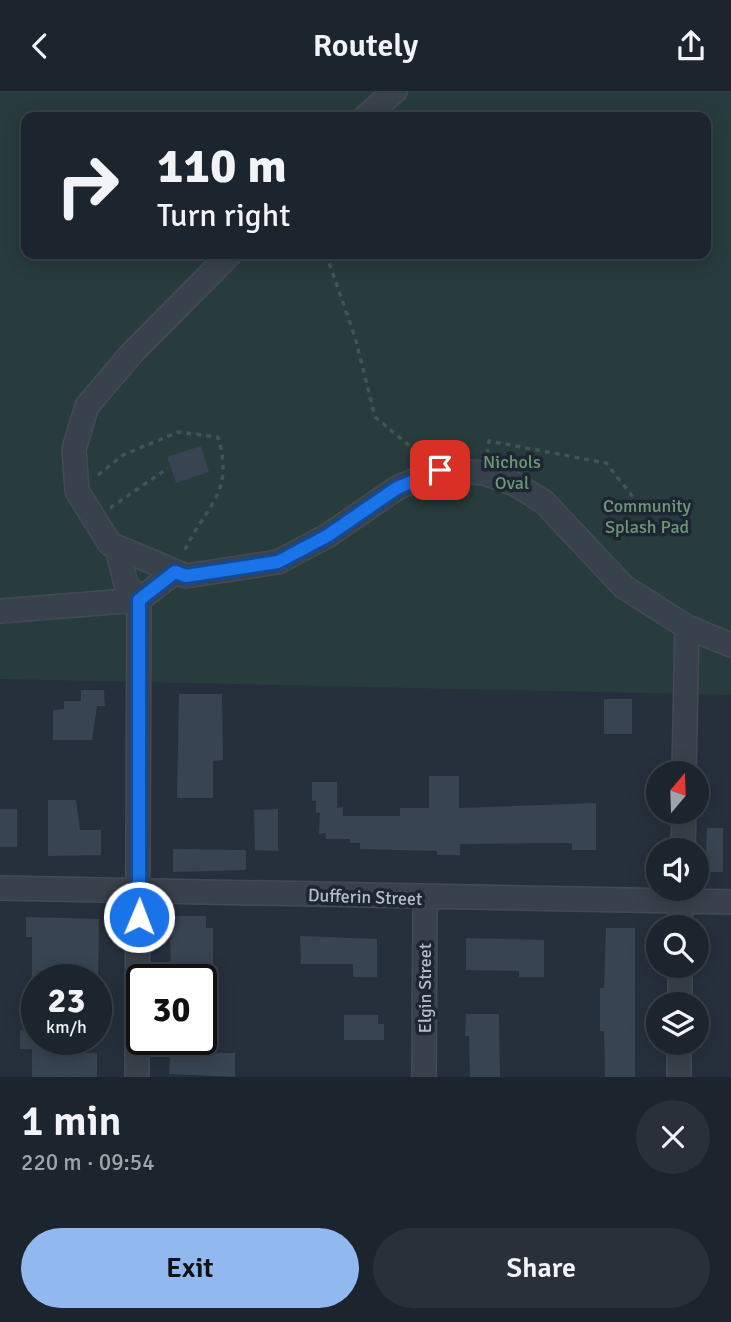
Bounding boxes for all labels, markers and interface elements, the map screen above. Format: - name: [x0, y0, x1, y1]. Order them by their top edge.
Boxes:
- text: Routely: [313, 26, 418, 65]
- icon: back: [21, 27, 59, 65]
- icon: share: [672, 27, 710, 65]
- text: 110 m: [157, 136, 287, 196]
- icon: right: [42, 140, 133, 231]
- text: Turn right: [157, 196, 290, 235]
- pin: [410, 440, 470, 500]
- icon: arrive: [421, 451, 459, 489]
- park label: Nichols Oval: [483, 451, 541, 494]
- park label: Community Splash Pad: [603, 495, 692, 538]
- north arrow: [646, 761, 709, 824]
- map controls: [646, 761, 709, 1055]
- button: sound: [646, 838, 709, 901]
- position arrow: [102, 880, 176, 954]
- street label: Dufferin Street: [307, 884, 423, 910]
- button: search: [646, 915, 709, 978]
- street label: Elgin Street: [414, 943, 436, 1033]
- speed limit sign: 30: [126, 964, 217, 1055]
- text: 23: [48, 979, 85, 1022]
- button: layers: [646, 992, 709, 1055]
- text: km/h: [46, 1016, 87, 1038]
- text: 1 min: [21, 1096, 122, 1147]
- button: close: [636, 1100, 710, 1174]
- text: 220 m · 09:54: [21, 1148, 155, 1177]
- button: Exit: [21, 1228, 359, 1308]
- button: Share: [373, 1228, 710, 1308]

